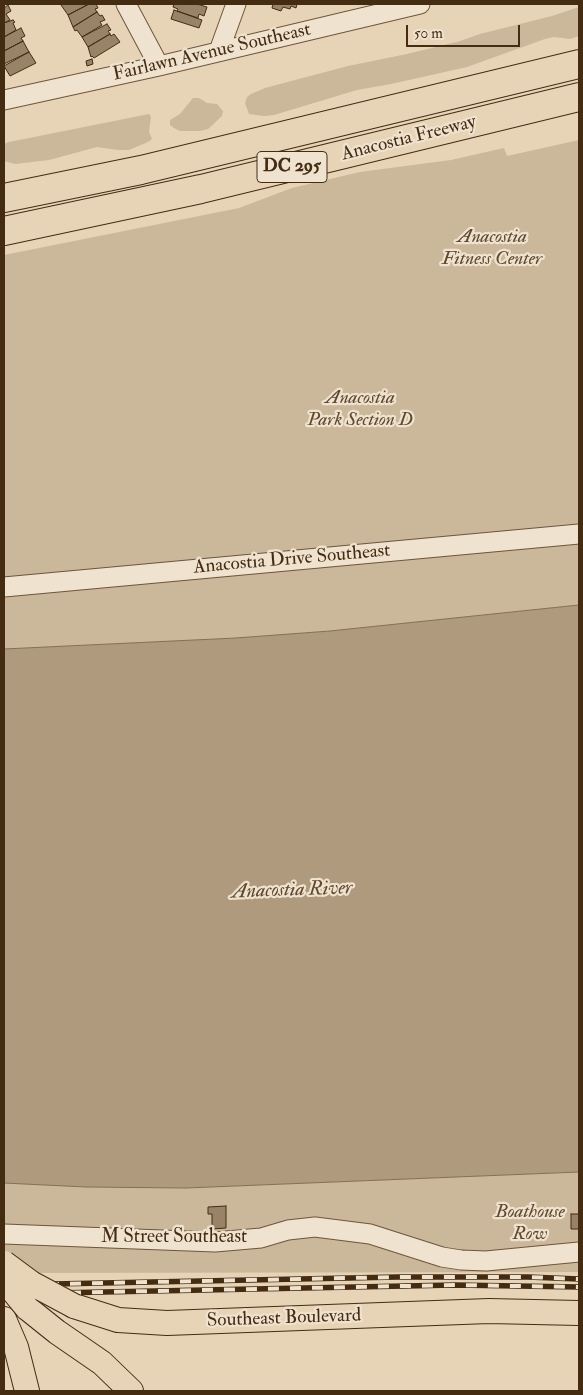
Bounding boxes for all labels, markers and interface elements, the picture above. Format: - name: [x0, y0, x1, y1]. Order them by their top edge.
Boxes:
- scale bar: [408, 15, 522, 47]
- street label: Fairlawn Avenue Southeast: [111, 19, 313, 87]
- text: 50 m: [414, 24, 443, 43]
- street label: Anacostia Freeway: [339, 111, 479, 167]
- road number: DC 295: [257, 152, 327, 182]
- park label: Anacostia Fitness Center: [442, 227, 542, 271]
- park label: Anacostia Park Section D: [307, 388, 413, 432]
- street label: Anacostia Drive Southeast: [193, 540, 391, 580]
- water label: Anacostia River: [231, 877, 353, 905]
- park label: Boathouse Row: [495, 1202, 565, 1246]
- street label: M Street Southeast: [101, 1227, 247, 1249]
- street label: Southeast Boulevard: [206, 1305, 362, 1333]

